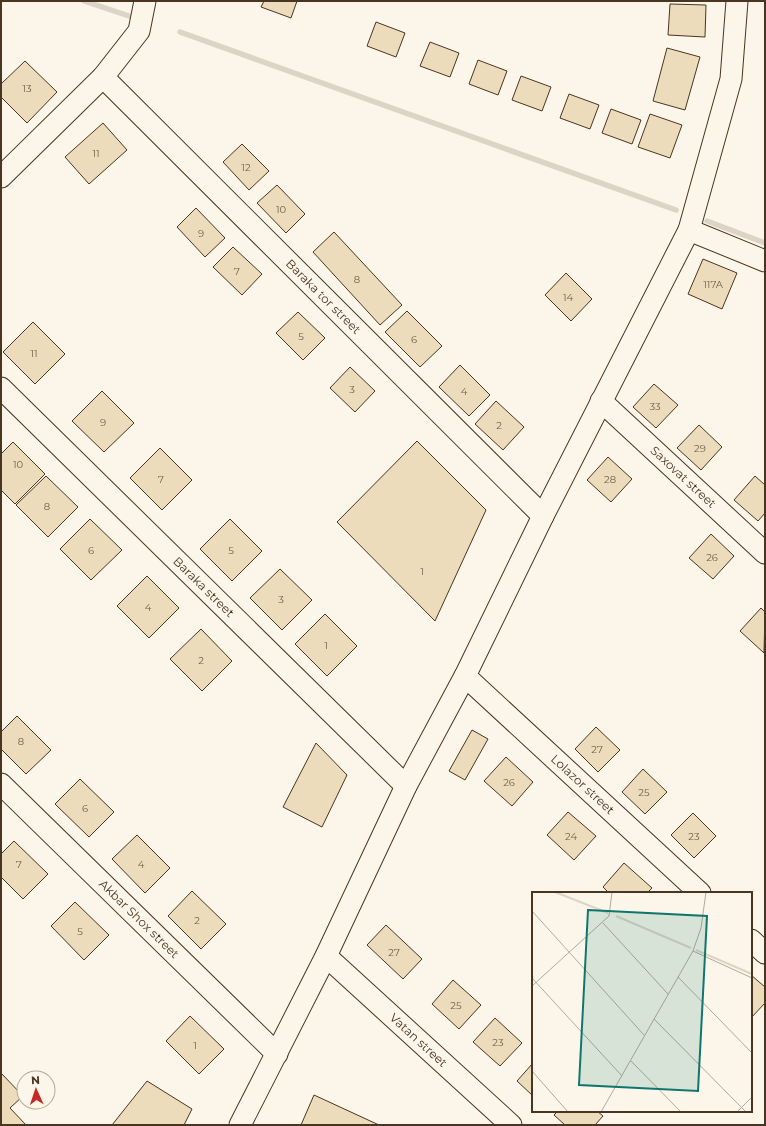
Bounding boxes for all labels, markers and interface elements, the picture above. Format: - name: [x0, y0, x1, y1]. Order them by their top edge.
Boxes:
- house number: 13: [22, 82, 32, 95]
- house number: 11: [92, 147, 100, 160]
- house number: 12: [241, 161, 251, 174]
- house number: 10: [276, 203, 286, 216]
- house number: 9: [198, 227, 204, 240]
- street label: Baraka tor street: [283, 256, 364, 337]
- house number: 7: [234, 265, 240, 278]
- house number: 8: [354, 273, 360, 286]
- house number: 117A: [703, 278, 724, 291]
- house number: 14: [563, 291, 573, 304]
- house number: 5: [298, 330, 304, 343]
- house number: 6: [411, 333, 417, 346]
- house number: 11: [30, 347, 38, 360]
- house number: 3: [349, 383, 355, 396]
- house number: 4: [461, 385, 468, 398]
- house number: 33: [649, 400, 661, 413]
- house number: 9: [100, 416, 106, 429]
- house number: 2: [496, 419, 502, 432]
- house number: 29: [694, 442, 706, 455]
- street label: Saxovat street: [647, 443, 720, 511]
- house number: 10: [13, 458, 23, 471]
- house number: 7: [158, 473, 164, 486]
- house number: 28: [604, 473, 616, 486]
- house number: 8: [44, 500, 50, 513]
- house number: 6: [88, 544, 94, 557]
- house number: 5: [228, 544, 234, 557]
- house number: 26: [706, 551, 718, 564]
- street label: Baraka street: [170, 553, 238, 620]
- house number: 1: [420, 565, 424, 578]
- house number: 3: [278, 593, 284, 606]
- house number: 4: [145, 601, 152, 614]
- house number: 1: [324, 639, 328, 652]
- house number: 2: [198, 654, 204, 667]
- house number: 8: [18, 735, 24, 748]
- house number: 27: [591, 743, 603, 756]
- street label: Lolazor street: [548, 751, 618, 817]
- house number: 26: [503, 776, 515, 789]
- house number: 25: [638, 786, 650, 799]
- house number: 6: [82, 802, 88, 815]
- house number: 24: [565, 830, 577, 843]
- house number: 23: [688, 830, 700, 843]
- house number: 7: [16, 858, 22, 871]
- house number: 4: [138, 858, 145, 871]
- street label: Akbar Shox street: [96, 876, 183, 961]
- inset map: [532, 892, 752, 1112]
- house number: 2: [194, 914, 200, 927]
- house number: 5: [77, 925, 83, 938]
- house number: 27: [388, 946, 400, 959]
- house number: 25: [450, 999, 462, 1012]
- street label: Vatan street: [387, 1010, 451, 1070]
- house number: 23: [492, 1036, 504, 1049]
- house number: 1: [193, 1039, 197, 1052]
- north arrow: [16, 1070, 56, 1110]
- text: N: [31, 1073, 40, 1087]

